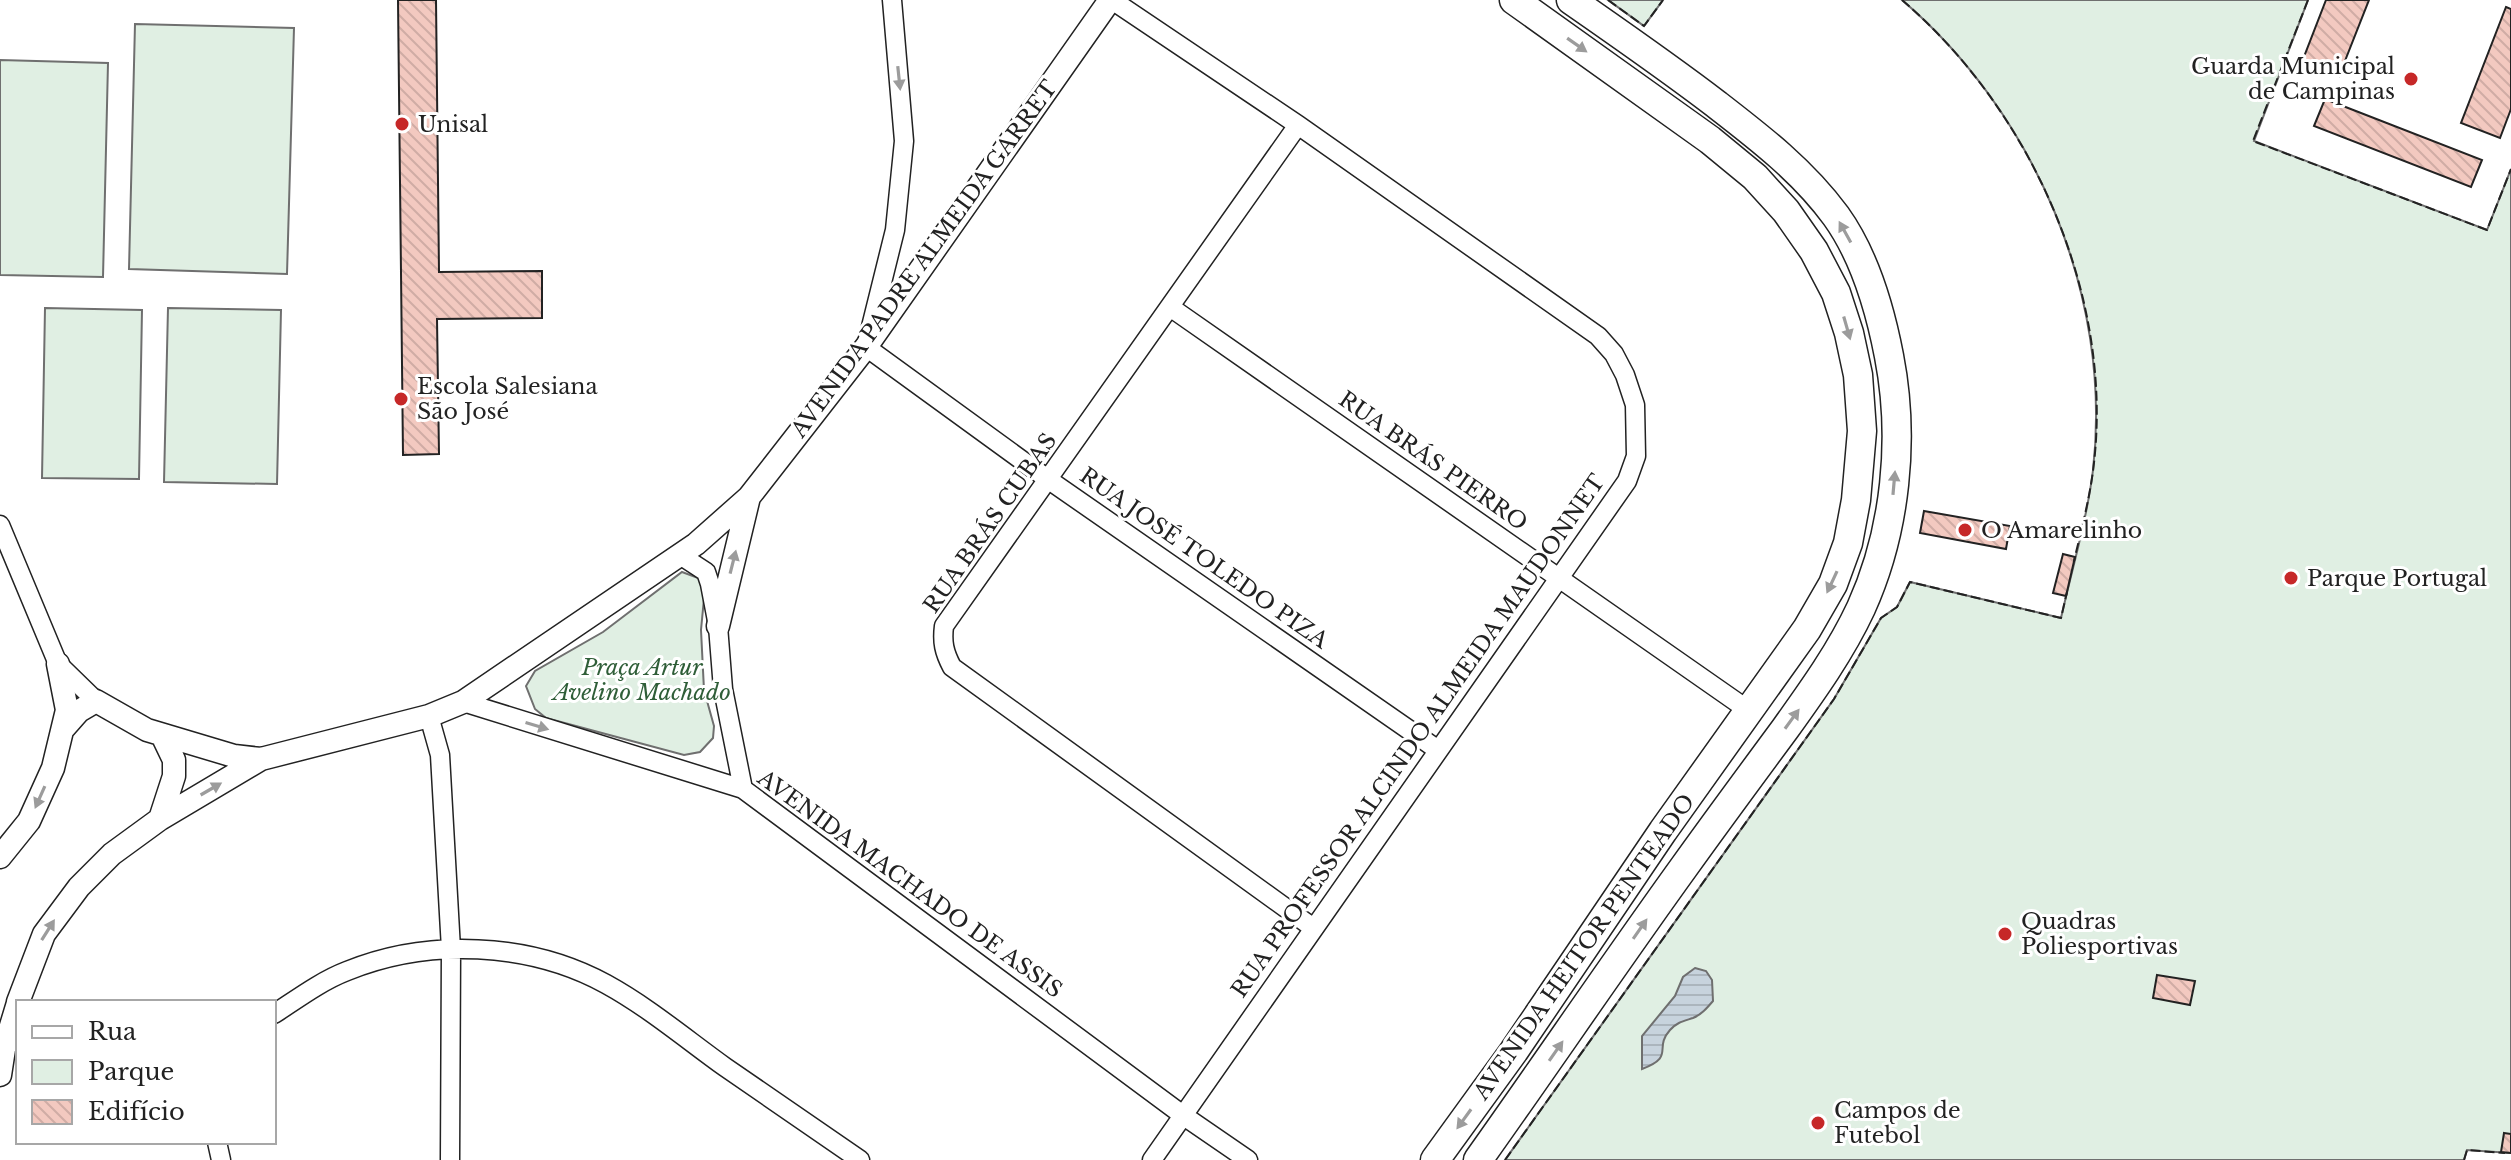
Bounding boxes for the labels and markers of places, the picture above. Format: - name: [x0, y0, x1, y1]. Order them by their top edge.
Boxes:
- place label: Guarda Municipal de Campinas: [2191, 53, 2395, 105]
- marker: Guarda Municipal de Campinas: [2402, 70, 2420, 88]
- place label: Unisal: [418, 111, 488, 138]
- marker: Unisal: [393, 115, 411, 133]
- place label: Escola Salesiana São José: [417, 373, 599, 425]
- marker: Escola Salesiana São José: [392, 390, 410, 408]
- place label: O Amarelinho: [1981, 517, 2142, 544]
- marker: O Amarelinho: [1956, 521, 1974, 539]
- place label: Parque Portugal: [2307, 565, 2487, 592]
- marker: Parque Portugal: [2282, 569, 2300, 587]
- place label: Quadras Poliesportivas: [2021, 908, 2178, 960]
- marker: Quadras Poliesportivas: [1996, 925, 2014, 943]
- place label: Campos de Futebol: [1834, 1097, 1961, 1149]
- marker: Campos de Futebol: [1809, 1114, 1827, 1132]

